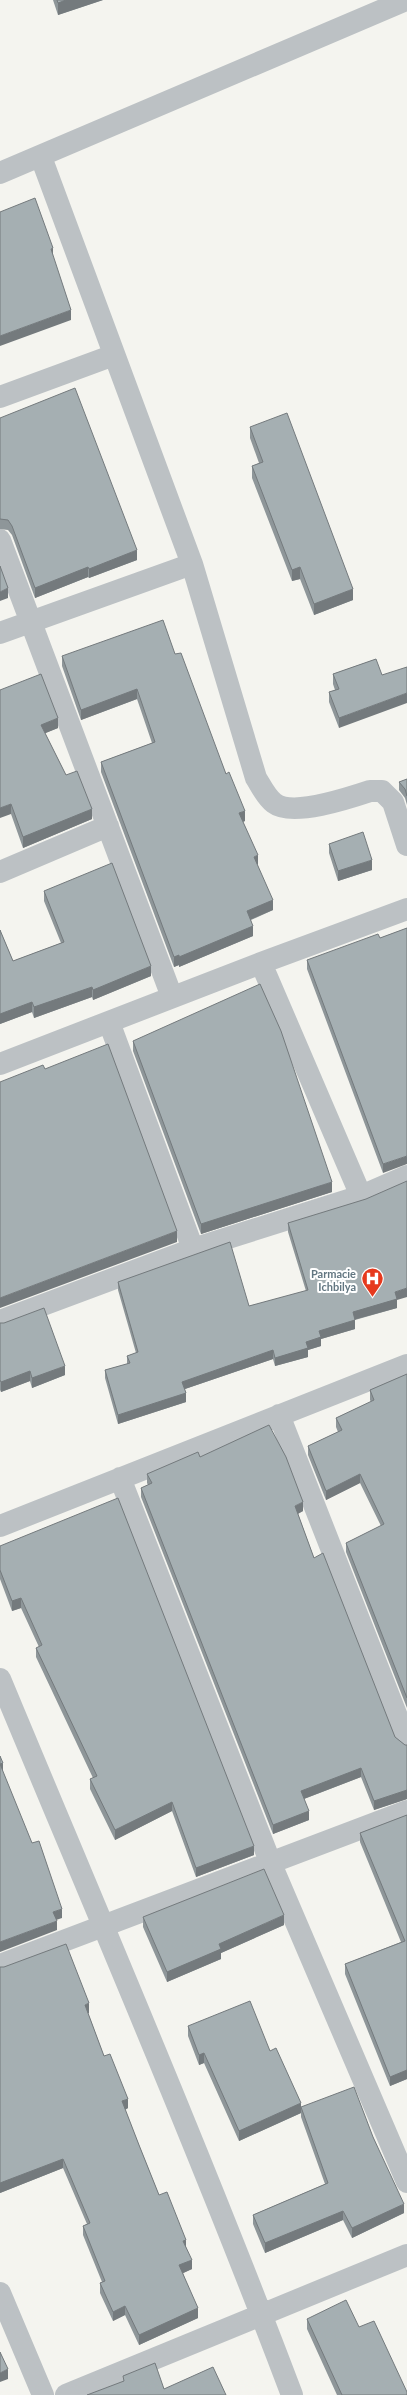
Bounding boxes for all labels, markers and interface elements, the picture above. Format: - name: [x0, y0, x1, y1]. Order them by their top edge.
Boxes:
- hospital icon: Parmacie Ichbilya: [359, 1266, 385, 1299]
- place label: Parmacie Ichbilya: [311, 1267, 356, 1293]

